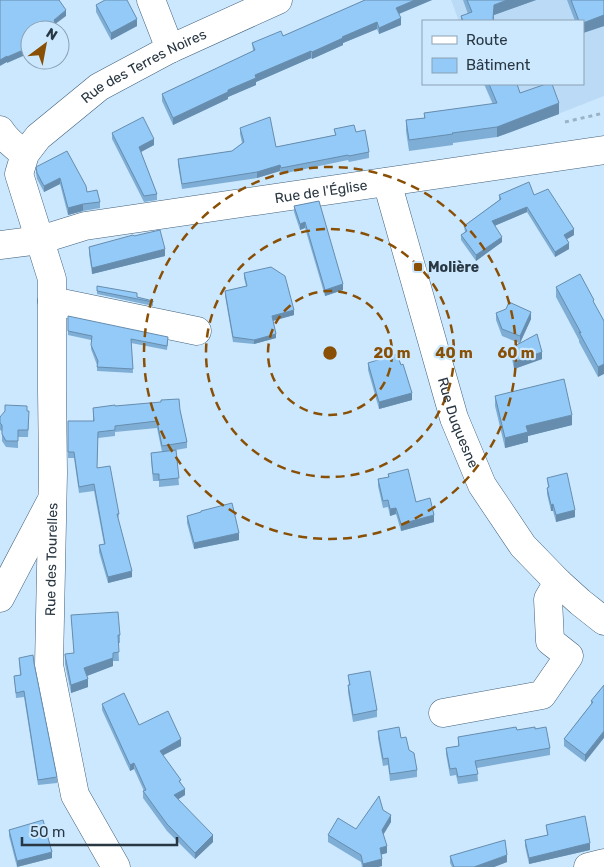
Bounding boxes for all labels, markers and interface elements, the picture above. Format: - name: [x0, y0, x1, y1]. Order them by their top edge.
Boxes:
- north arrow: [20, 20, 70, 70]
- legend: [422, 20, 584, 85]
- text: N: [43, 25, 60, 44]
- street label: Rue des Terres Noires: [78, 25, 209, 107]
- text: Route: [466, 31, 508, 49]
- text: Bâtiment: [466, 56, 530, 74]
- street label: Rue de l'Église: [274, 176, 369, 207]
- place label: Molière: [428, 259, 479, 276]
- marker: Molière: [412, 261, 424, 273]
- centre of rings: [321, 344, 339, 362]
- text: 20 m: [374, 344, 410, 362]
- text: 40 m: [435, 344, 473, 362]
- text: 60 m: [498, 344, 534, 362]
- street label: Rue Duquesne: [434, 375, 482, 471]
- street label: Rue des Tourelles: [42, 503, 61, 616]
- scale bar: [22, 814, 178, 846]
- text: 50 m: [30, 823, 65, 841]

